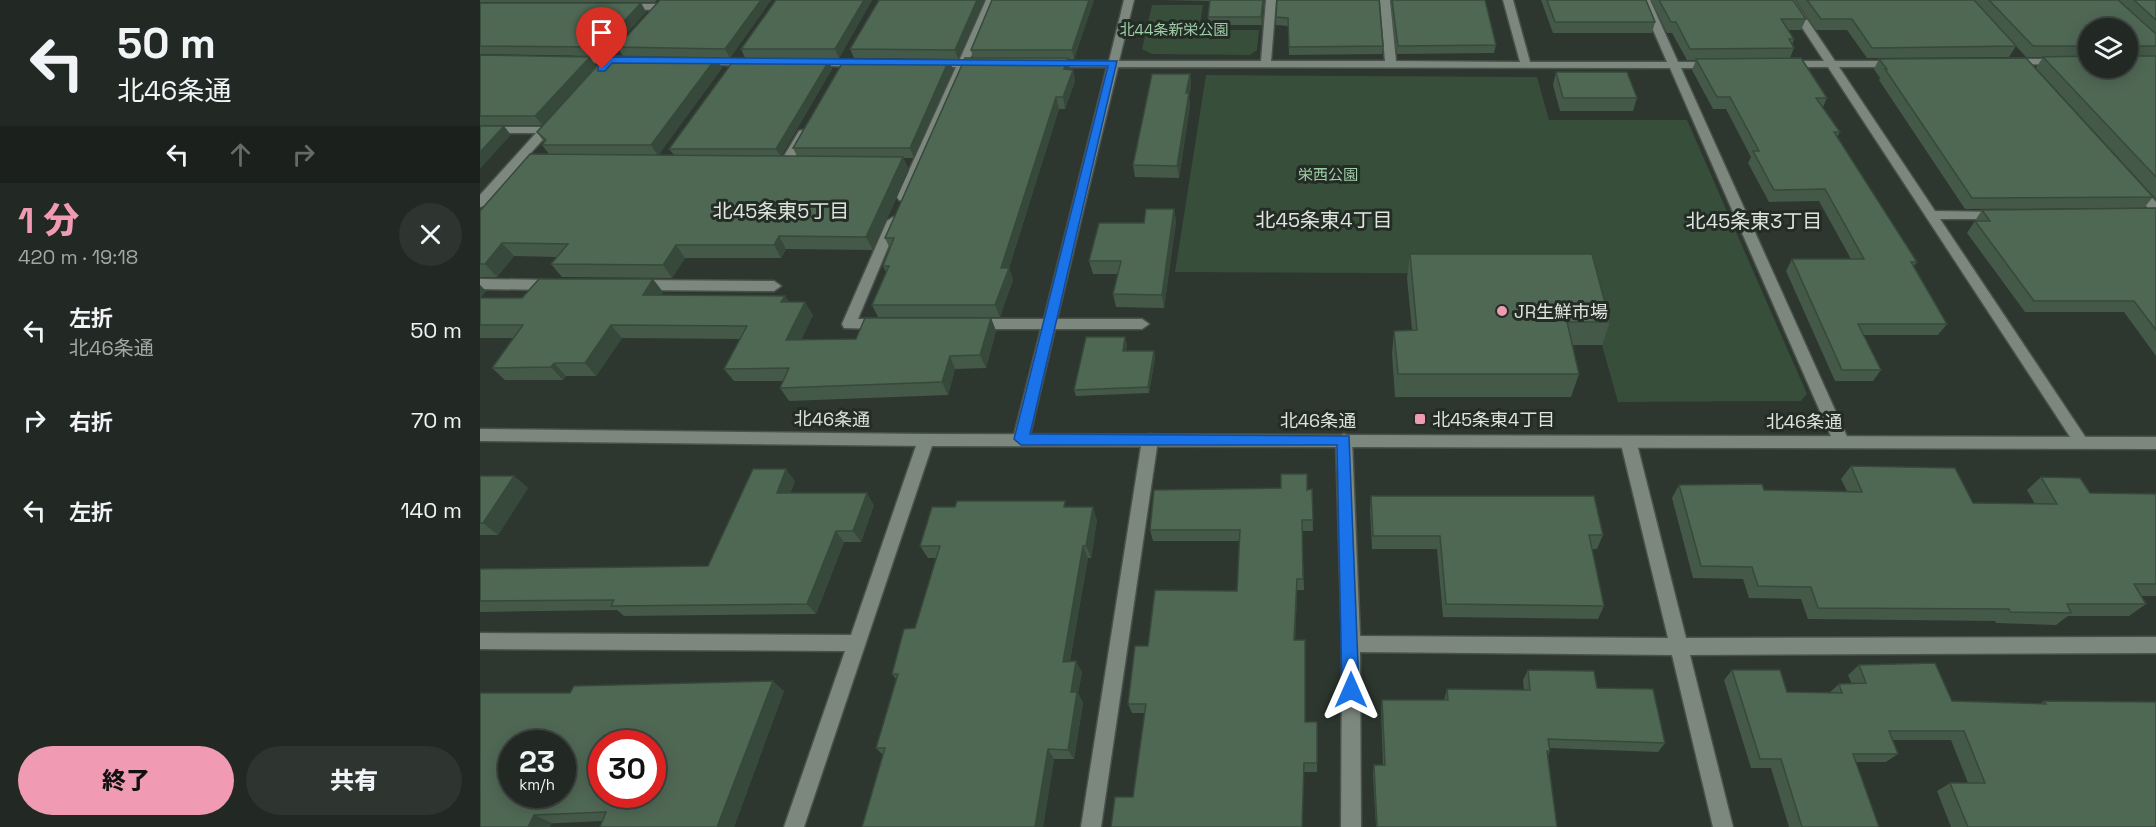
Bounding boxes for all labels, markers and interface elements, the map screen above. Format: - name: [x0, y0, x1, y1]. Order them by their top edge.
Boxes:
- pin: [576, 7, 627, 69]
- icon: arrive: [585, 16, 618, 49]
- text: 50 m: [117, 17, 216, 70]
- map controls: [2078, 18, 2138, 78]
- button: layers: [2078, 18, 2138, 78]
- park label: 北44条新栄公園: [1120, 20, 1228, 39]
- icon: left: [18, 24, 96, 102]
- text: 北46条通: [117, 73, 231, 108]
- icon: left: [161, 138, 194, 171]
- icon: ahead: [224, 138, 257, 171]
- icon: right: [287, 138, 320, 171]
- park label: 栄西公園: [1298, 165, 1358, 184]
- text: 1 分: [18, 198, 79, 244]
- district label: 北45条東5丁目: [713, 198, 849, 224]
- button: close: [399, 203, 462, 266]
- district label: 北45条東4丁目: [1256, 207, 1392, 233]
- district label: 北45条東3丁目: [1686, 208, 1822, 234]
- text: 420 m · 19:18: [18, 244, 138, 270]
- place label: JR生鮮市場: [1514, 300, 1608, 323]
- text: 左折: [69, 304, 113, 332]
- marker: JR生鮮市場: [1495, 304, 1509, 318]
- icon: left: [18, 314, 51, 347]
- text: 50 m: [410, 316, 462, 344]
- text: 北46条通: [69, 335, 154, 361]
- icon: right: [18, 404, 51, 437]
- text: 70 m: [411, 406, 462, 434]
- street label: 北46条通: [794, 407, 870, 431]
- text: 右折: [69, 408, 113, 436]
- place label: 北45条東4丁目: [1432, 408, 1555, 431]
- street label: 北46条通: [1280, 409, 1356, 432]
- street label: 北46条通: [1766, 410, 1842, 433]
- marker: 北45条東4丁目: [1413, 412, 1427, 426]
- icon: left: [18, 494, 51, 527]
- text: 140 m: [400, 496, 462, 524]
- text: 左折: [69, 498, 113, 526]
- position arrow: [1319, 658, 1383, 722]
- speed limit sign: 30: [588, 730, 666, 808]
- text: 23: [519, 742, 555, 781]
- button: 終了: [18, 746, 234, 815]
- button: 共有: [246, 746, 462, 815]
- text: km/h: [519, 775, 555, 794]

